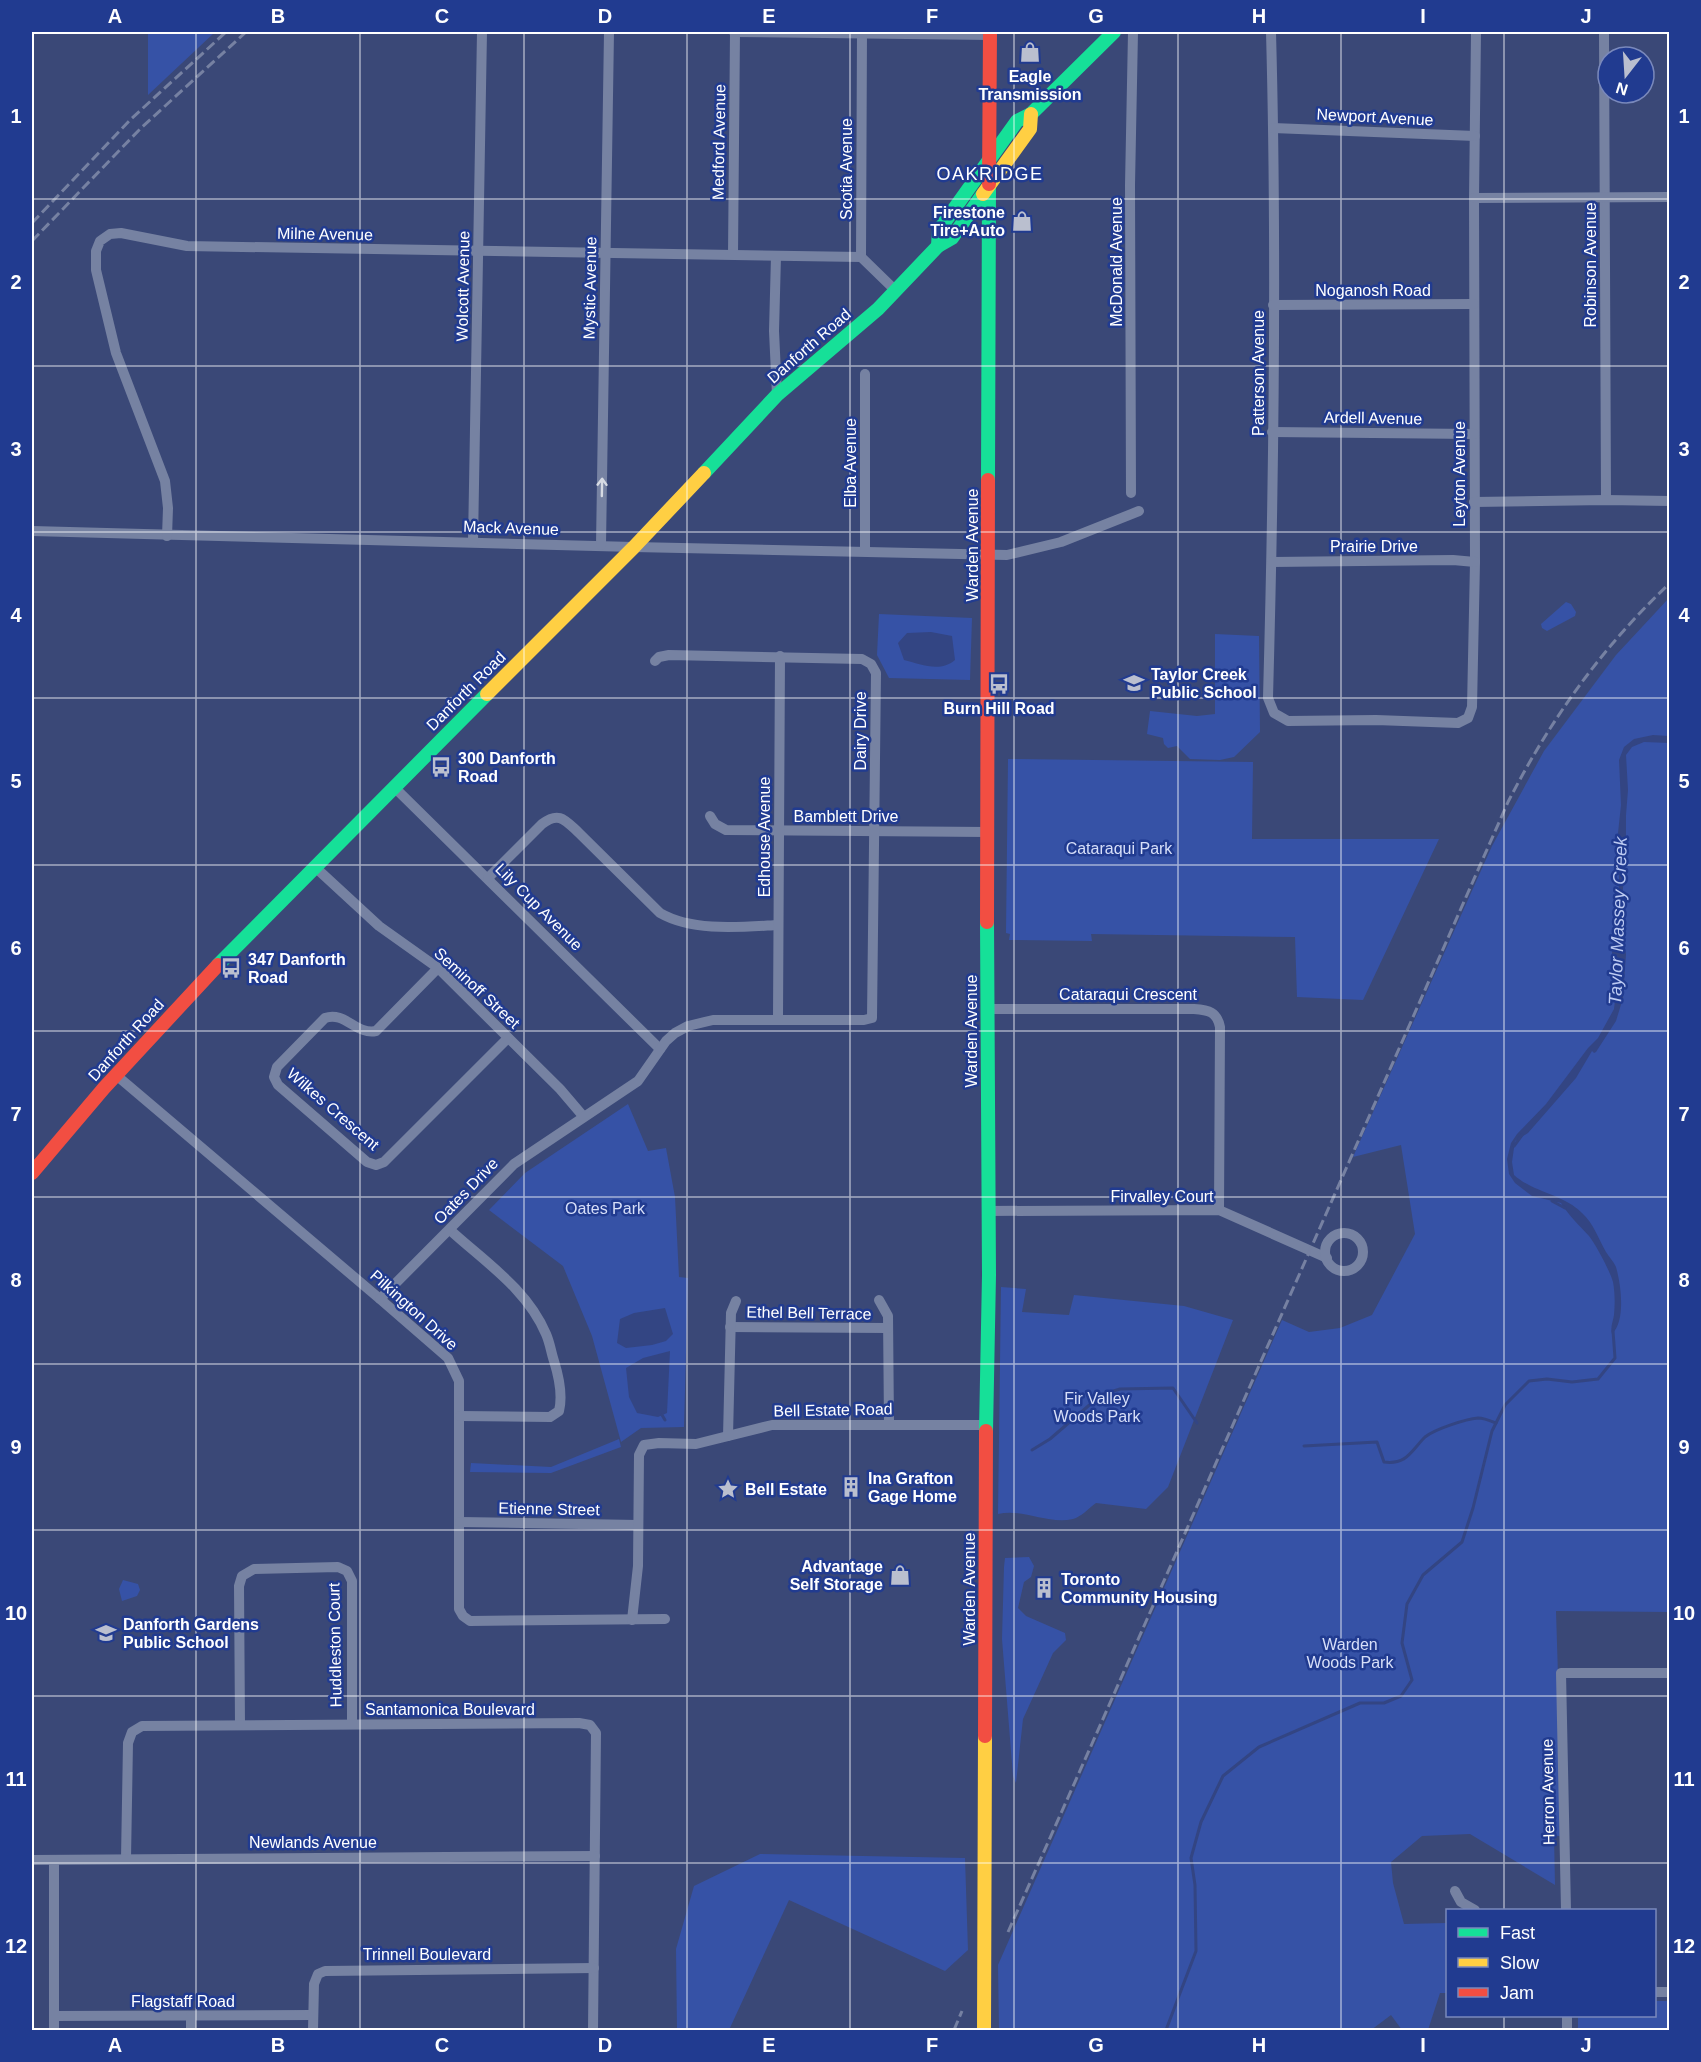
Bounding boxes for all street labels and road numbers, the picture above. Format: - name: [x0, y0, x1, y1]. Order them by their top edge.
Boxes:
- street label: Medford Avenue: [709, 84, 729, 200]
- street label: Newport Avenue: [1316, 105, 1434, 129]
- street label: Scotia Avenue: [838, 118, 855, 220]
- street label: McDonald Avenue: [1108, 197, 1125, 327]
- street label: Robinson Avenue: [1582, 202, 1599, 328]
- street label: Milne Avenue: [277, 225, 373, 243]
- street label: Wolcott Avenue: [454, 230, 472, 341]
- street label: Mystic Avenue: [581, 236, 599, 340]
- street label: Noganosh Road: [1315, 282, 1431, 299]
- street label: Danforth Road: [764, 305, 854, 387]
- street label: Patterson Avenue: [1250, 310, 1267, 436]
- street label: Ardell Avenue: [1324, 409, 1422, 427]
- street label: Elba Avenue: [842, 418, 859, 508]
- street label: Leyton Avenue: [1451, 421, 1468, 527]
- street label: Warden Avenue: [964, 488, 981, 601]
- street label: Mack Avenue: [463, 518, 559, 538]
- street label: Prairie Drive: [1330, 538, 1418, 555]
- street label: Danforth Road: [423, 648, 509, 734]
- street label: Dairy Drive: [852, 691, 869, 771]
- street label: Edhouse Avenue: [756, 777, 773, 897]
- street label: Bamblett Drive: [794, 808, 899, 825]
- street label: Lily Cup Avenue: [492, 860, 586, 954]
- street label: Seminoff Street: [431, 944, 523, 1032]
- street label: Warden Avenue: [963, 974, 980, 1087]
- street label: Cataraqui Crescent: [1059, 986, 1197, 1003]
- street label: Danforth Road: [85, 996, 167, 1084]
- street label: Wilkes Crescent: [284, 1065, 383, 1154]
- street label: Oates Drive: [431, 1155, 502, 1227]
- street label: Firvalley Court: [1110, 1188, 1214, 1205]
- street label: Pilkington Drive: [367, 1266, 461, 1354]
- street label: Ethel Bell Terrace: [746, 1303, 872, 1323]
- street label: Bell Estate Road: [773, 1400, 893, 1420]
- street label: Etienne Street: [498, 1500, 600, 1518]
- street label: Warden Avenue: [961, 1532, 978, 1645]
- street label: Huddleston Court: [325, 1582, 345, 1707]
- street label: Santamonica Boulevard: [365, 1701, 535, 1718]
- street label: Herron Avenue: [1539, 1739, 1557, 1845]
- street label: Newlands Avenue: [249, 1834, 377, 1851]
- street label: Trinnell Boulevard: [363, 1946, 491, 1963]
- street label: Flagstaff Road: [131, 1993, 235, 2010]

